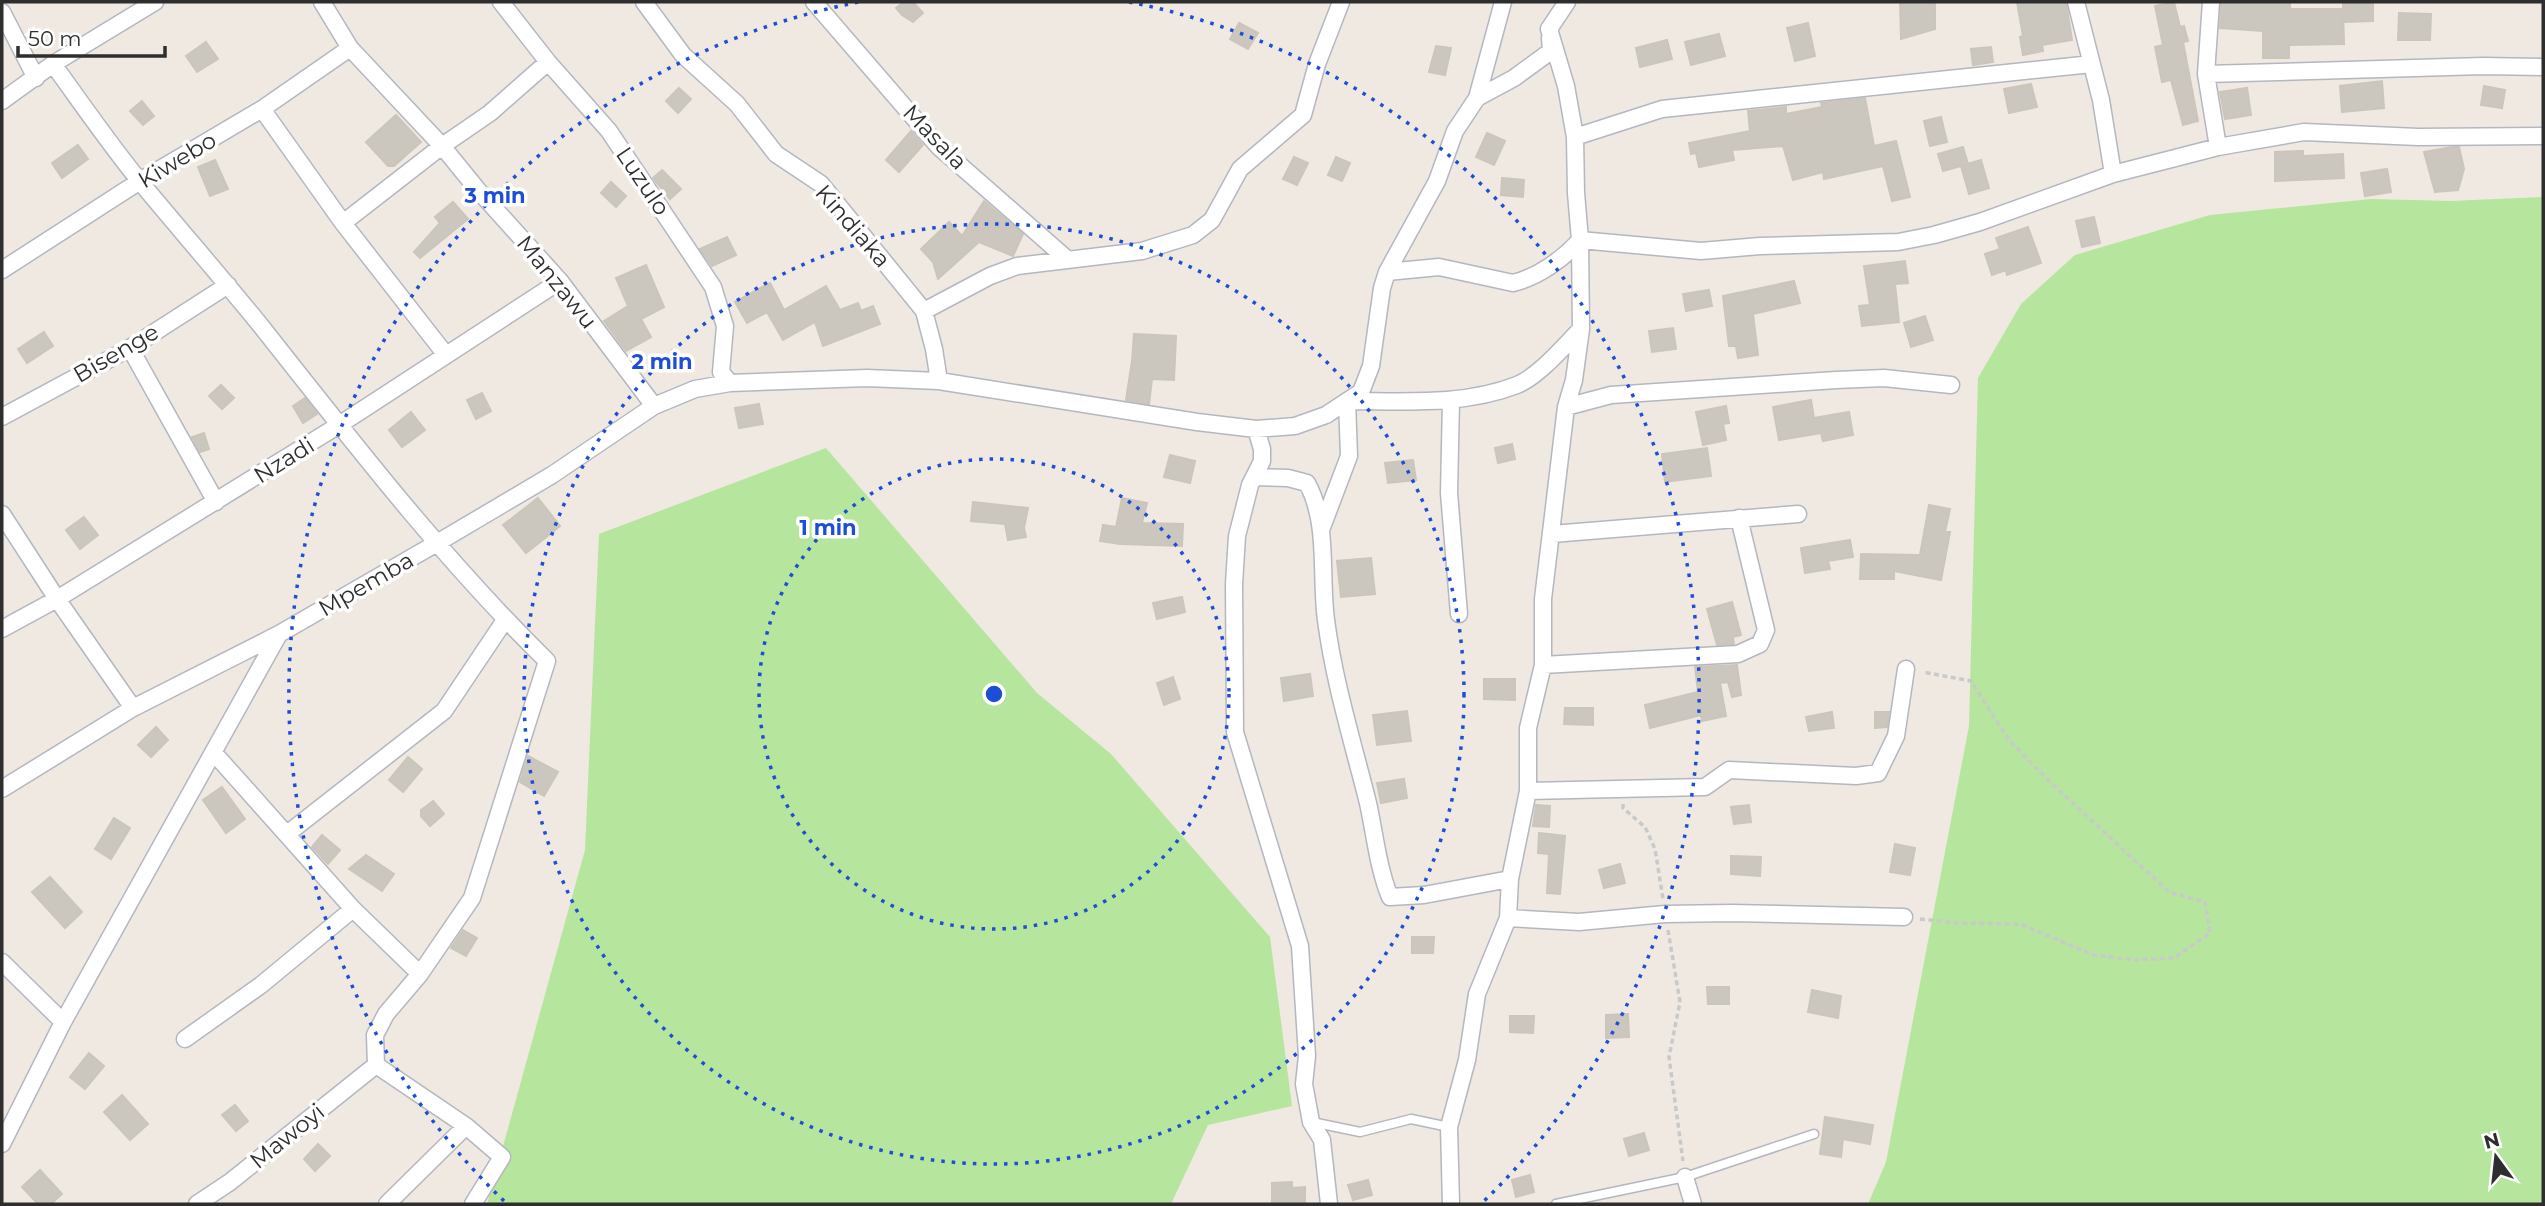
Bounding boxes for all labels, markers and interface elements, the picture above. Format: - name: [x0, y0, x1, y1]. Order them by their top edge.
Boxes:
- scale bar: [18, 14, 164, 58]
- text: 50 m: [28, 26, 82, 51]
- street label: Masala: [897, 98, 973, 176]
- street label: Kiwebo: [133, 126, 221, 194]
- street label: Luzulo: [610, 141, 676, 221]
- street label: Kindiaka: [809, 179, 897, 273]
- text: 3 min: [463, 183, 526, 208]
- street label: Manzawu: [511, 230, 603, 334]
- street label: Bisenge: [68, 317, 164, 389]
- text: 2 min: [631, 349, 693, 374]
- street label: Nzadi: [249, 431, 319, 489]
- text: 1 min: [799, 515, 857, 540]
- street label: Mpemba: [314, 546, 418, 622]
- centre of rings: [982, 682, 1006, 706]
- street label: Mawoyi: [244, 1097, 330, 1175]
- north arrow: [2461, 1122, 2531, 1192]
- text: N: [2481, 1128, 2502, 1154]

